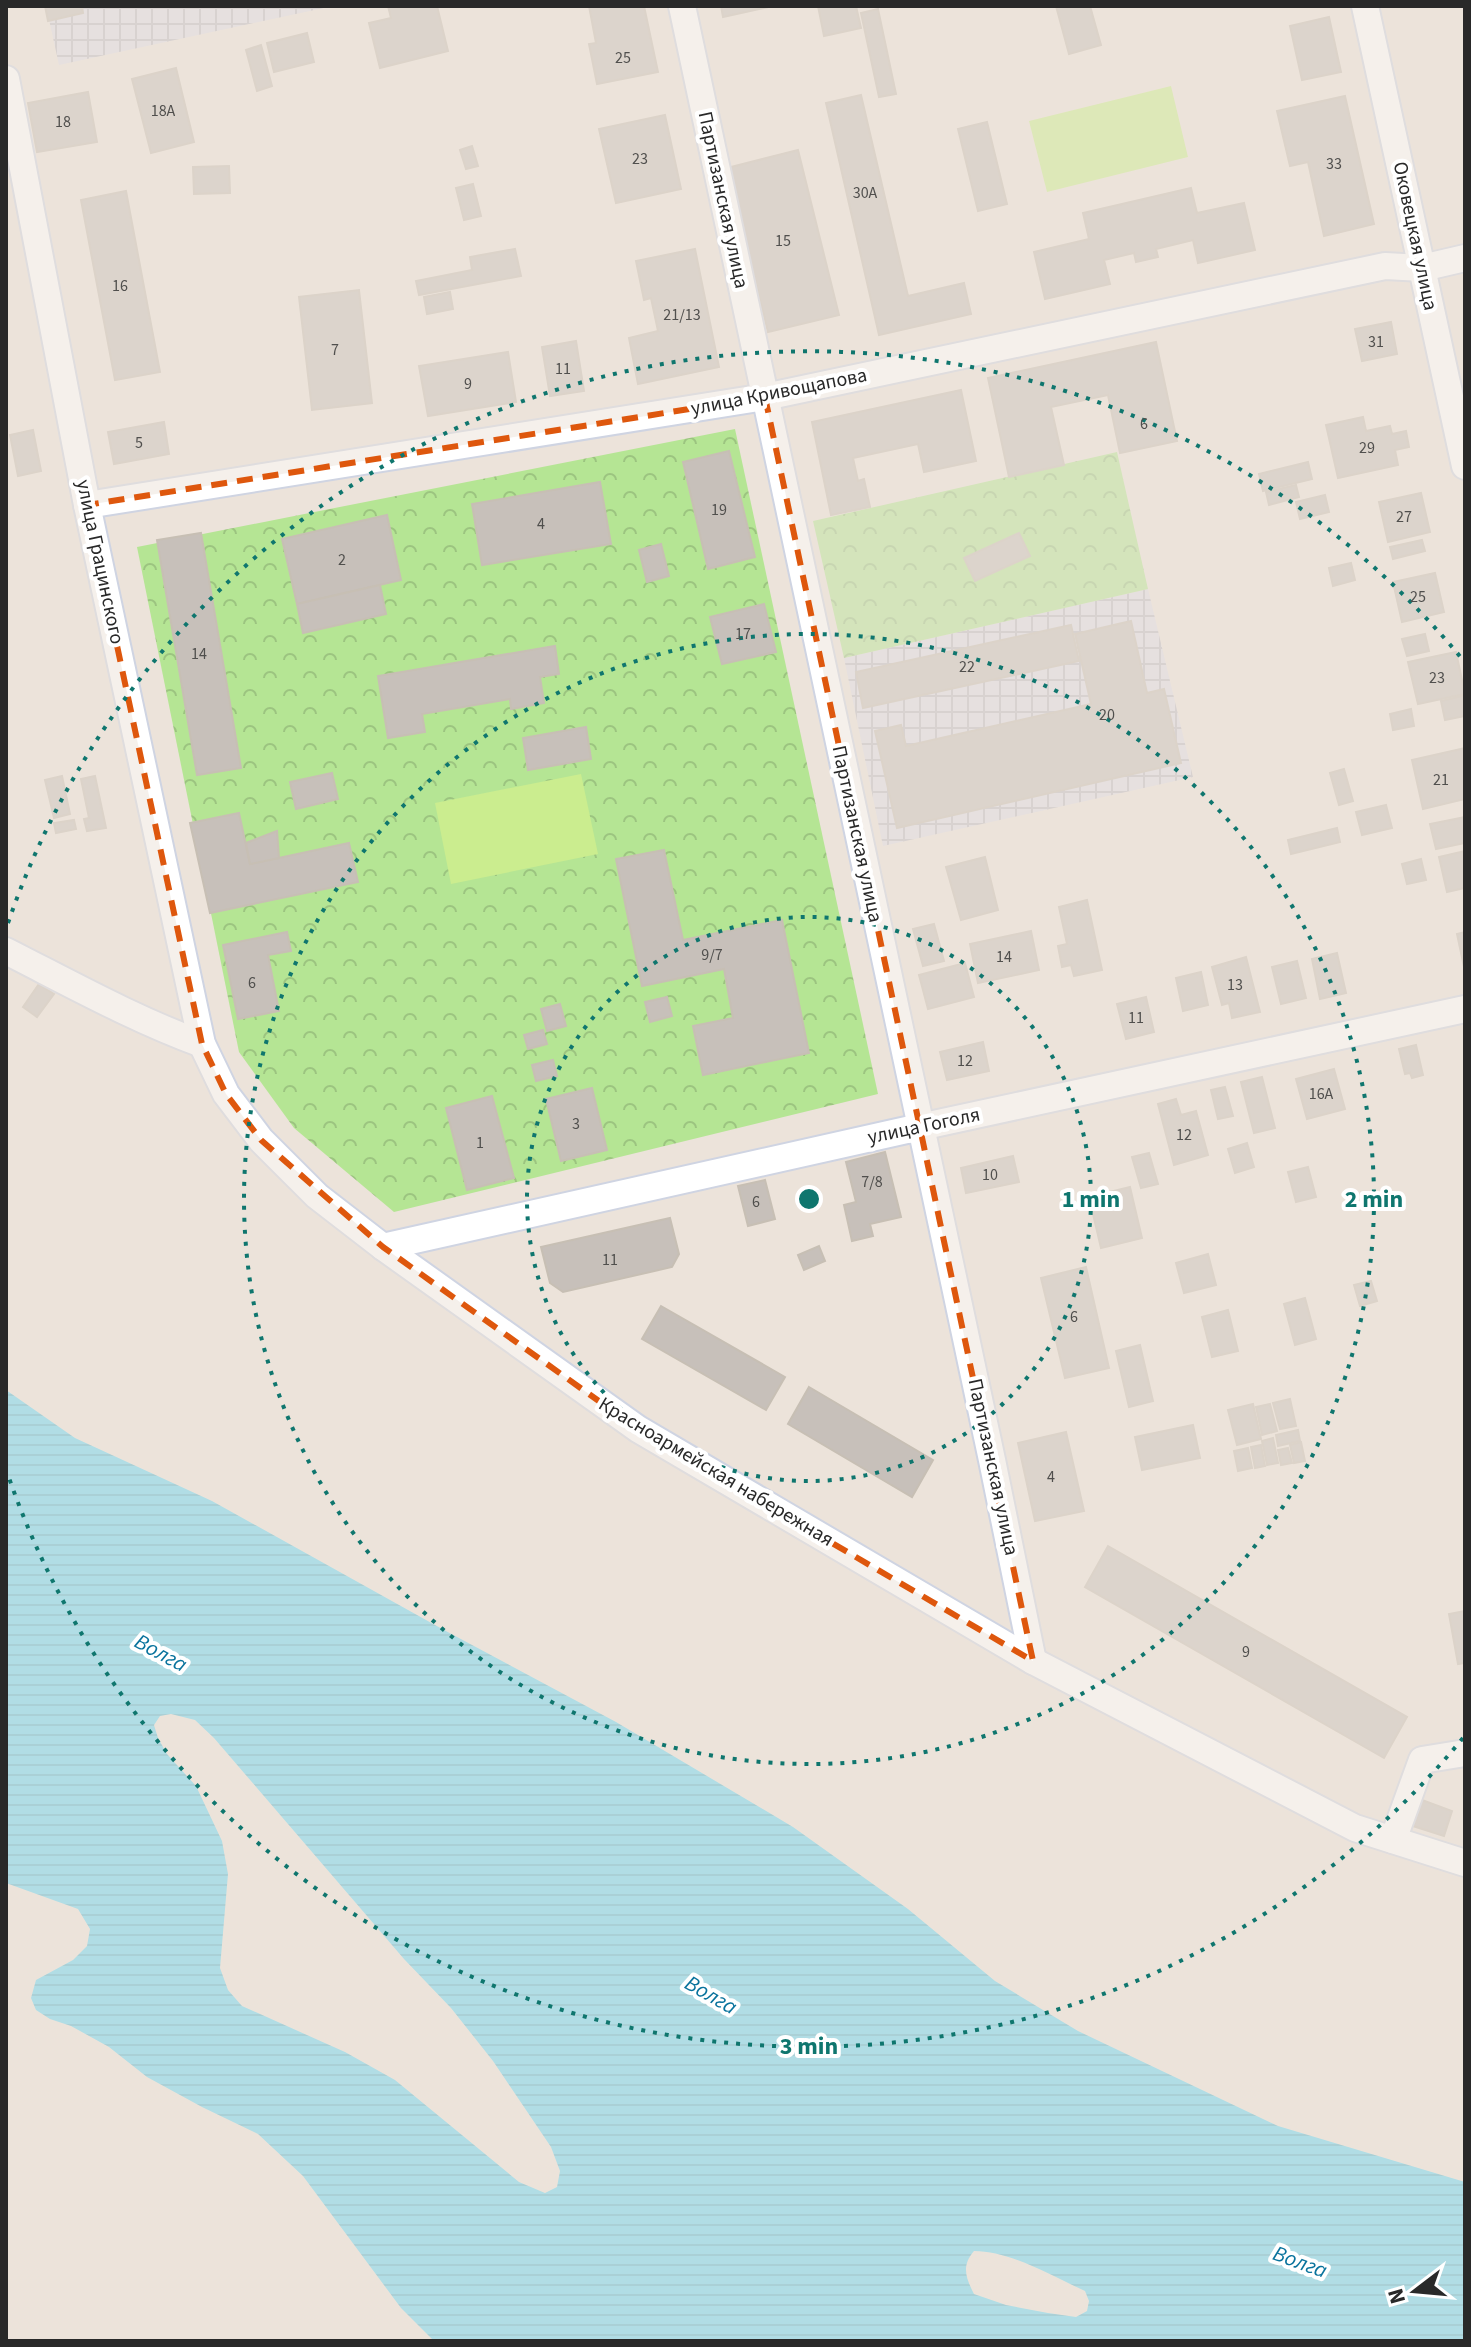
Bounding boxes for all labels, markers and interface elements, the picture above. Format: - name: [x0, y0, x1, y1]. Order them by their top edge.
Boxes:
- house number: 25: [615, 47, 631, 69]
- house number: 18А: [151, 100, 176, 122]
- street label: Партизанская улица: [691, 109, 755, 291]
- house number: 18: [55, 111, 71, 133]
- house number: 23: [632, 148, 648, 170]
- house number: 33: [1326, 153, 1342, 175]
- street label: Оковецкая улица: [1386, 159, 1444, 313]
- house number: 30А: [853, 182, 878, 204]
- house number: 15: [775, 230, 791, 252]
- house number: 16: [112, 275, 128, 297]
- house number: 21/13: [663, 304, 701, 326]
- house number: 31: [1368, 331, 1384, 353]
- house number: 7: [331, 339, 339, 361]
- house number: 11: [555, 358, 571, 380]
- street label: улица Кривощапова: [689, 361, 869, 423]
- house number: 9: [464, 373, 472, 395]
- house number: 6: [1140, 413, 1148, 435]
- house number: 5: [135, 432, 143, 454]
- house number: 29: [1359, 437, 1375, 459]
- street label: улица Грацинского: [69, 477, 131, 647]
- house number: 19: [711, 499, 727, 521]
- house number: 27: [1396, 506, 1412, 528]
- house number: 4: [537, 513, 545, 535]
- house number: 2: [338, 549, 346, 571]
- house number: 25: [1410, 586, 1426, 608]
- house number: 17: [735, 623, 751, 645]
- house number: 14: [191, 643, 207, 665]
- house number: 22: [959, 656, 975, 678]
- house number: 23: [1429, 667, 1445, 689]
- house number: 20: [1099, 704, 1115, 726]
- street label: Партизанская улица: [825, 743, 889, 925]
- house number: 21: [1433, 769, 1449, 791]
- house number: 9/7: [701, 944, 723, 966]
- house number: 14: [996, 946, 1012, 968]
- house number: 6: [248, 972, 256, 994]
- house number: 13: [1227, 974, 1243, 996]
- house number: 11: [1128, 1007, 1144, 1029]
- house number: 12: [957, 1050, 973, 1072]
- house number: 16А: [1309, 1083, 1334, 1105]
- street label: улица Гоголя: [865, 1100, 983, 1152]
- house number: 3: [572, 1113, 580, 1135]
- house number: 12: [1176, 1124, 1192, 1146]
- house number: 1: [476, 1132, 484, 1154]
- house number: 10: [982, 1164, 998, 1186]
- house number: 7/8: [861, 1171, 883, 1193]
- text: 1 min: [1062, 1182, 1120, 1217]
- text: 2 min: [1345, 1182, 1403, 1217]
- centre of rings: [795, 1185, 823, 1213]
- house number: 6: [752, 1191, 760, 1213]
- house number: 11: [602, 1249, 618, 1271]
- house number: 6: [1070, 1306, 1078, 1328]
- street label: Партизанская улица: [961, 1376, 1025, 1558]
- street label: Красноармейская набережная: [593, 1390, 839, 1554]
- house number: 4: [1047, 1466, 1055, 1488]
- water label: Волга: [129, 1626, 193, 1680]
- house number: 9: [1242, 1641, 1250, 1663]
- water label: Волга: [679, 1967, 743, 2023]
- text: 3 min: [780, 2029, 838, 2064]
- water label: Волга: [1268, 2237, 1332, 2287]
- north arrow: [1375, 2251, 1455, 2331]
- text: N: [1379, 2285, 1414, 2308]

